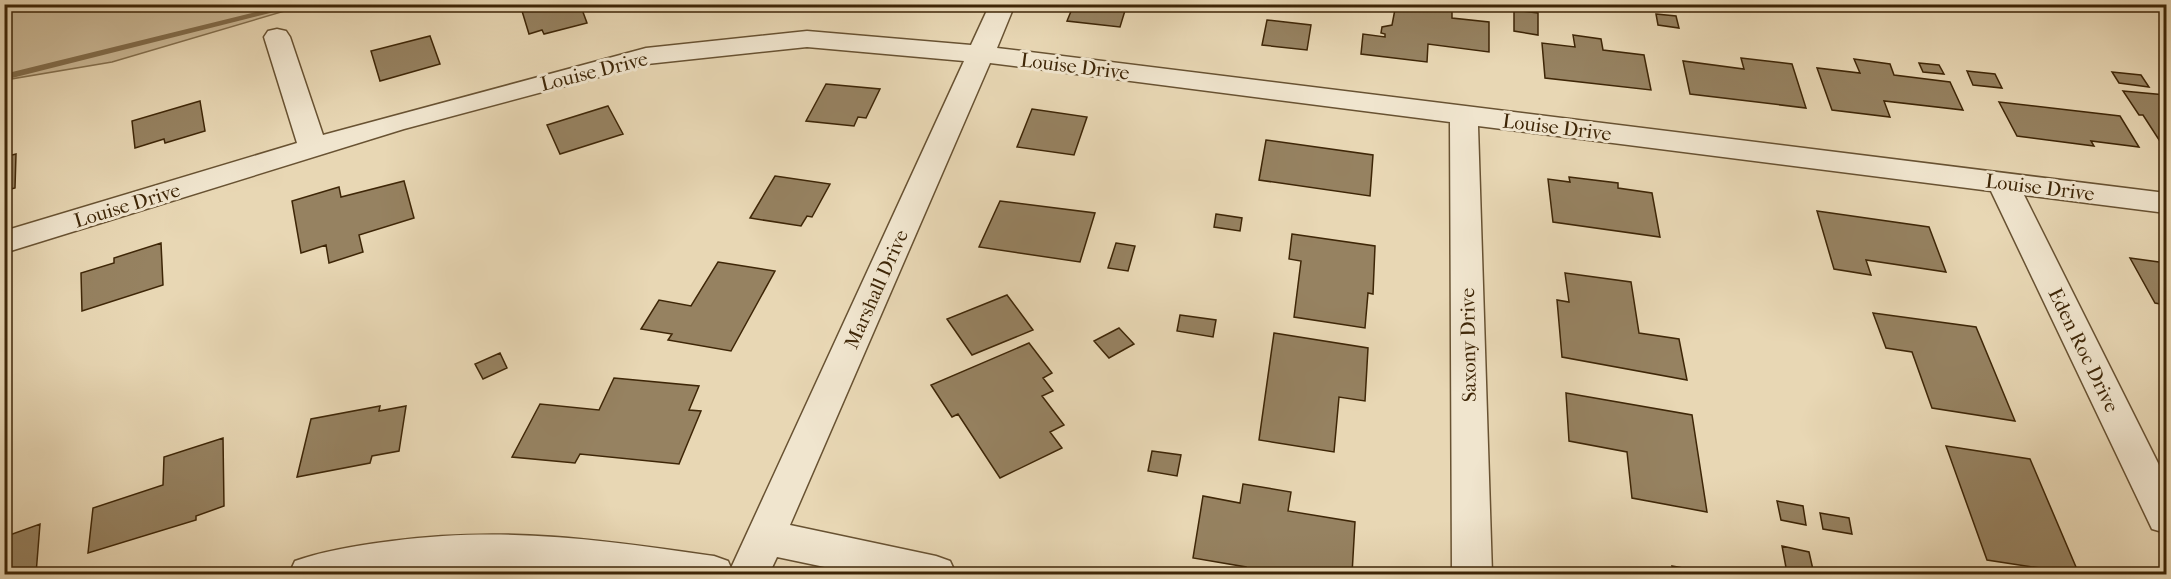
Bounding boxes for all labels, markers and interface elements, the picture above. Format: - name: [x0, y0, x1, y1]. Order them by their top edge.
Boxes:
- street label: Louise Drive: [538, 47, 650, 96]
- street label: Louise Drive: [1019, 48, 1131, 85]
- street label: Louise Drive: [1501, 109, 1613, 146]
- street label: Louise Drive: [1984, 169, 2096, 206]
- street label: Louise Drive: [71, 178, 183, 233]
- street label: Marshall Drive: [840, 226, 913, 352]
- street label: Eden Roc Drive: [2044, 284, 2124, 416]
- street label: Saxony Drive: [1456, 288, 1481, 402]

